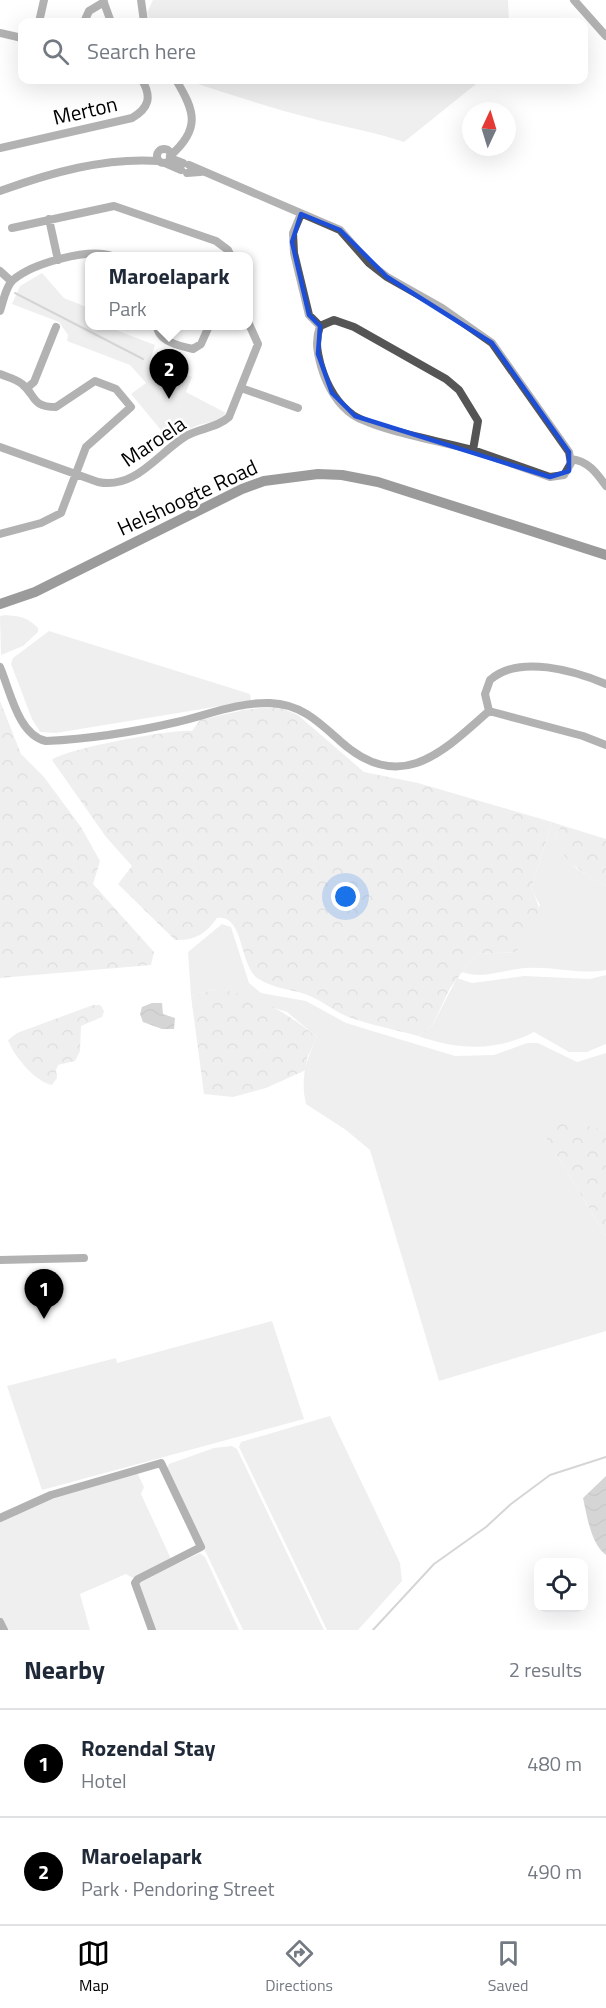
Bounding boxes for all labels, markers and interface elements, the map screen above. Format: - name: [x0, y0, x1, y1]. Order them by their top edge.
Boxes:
- search box: [18, 18, 588, 84]
- text: Search here: [87, 34, 196, 68]
- icon: search: [39, 35, 72, 68]
- street label: Merton: [50, 87, 120, 133]
- north arrow: [462, 102, 516, 156]
- popup: [85, 252, 253, 330]
- text: Maroelapark: [108, 259, 230, 293]
- text: Park: [108, 293, 147, 324]
- pin: 2: [150, 350, 188, 399]
- street label: Maroela: [114, 407, 192, 474]
- street label: Helshoogte Road: [112, 450, 262, 544]
- your location: [331, 882, 360, 911]
- pin: 1: [24, 1270, 63, 1319]
- map controls: [534, 1558, 588, 1612]
- button: locate: [534, 1558, 588, 1612]
- text: Nearby: [24, 1650, 105, 1689]
- text: 2 results: [509, 1654, 582, 1685]
- text: Rozendal Stay: [81, 1731, 216, 1765]
- text: 1: [38, 1748, 49, 1779]
- text: 480 m: [527, 1748, 582, 1779]
- text: Hotel: [81, 1765, 127, 1796]
- text: Maroelapark: [81, 1839, 202, 1873]
- text: 2: [38, 1856, 49, 1887]
- text: 490 m: [527, 1856, 582, 1887]
- text: Park · Pendoring Street: [81, 1873, 274, 1904]
- tab: Map: [77, 1937, 110, 1997]
- tab: Directions: [265, 1937, 333, 1997]
- tab: Saved: [488, 1937, 529, 1997]

